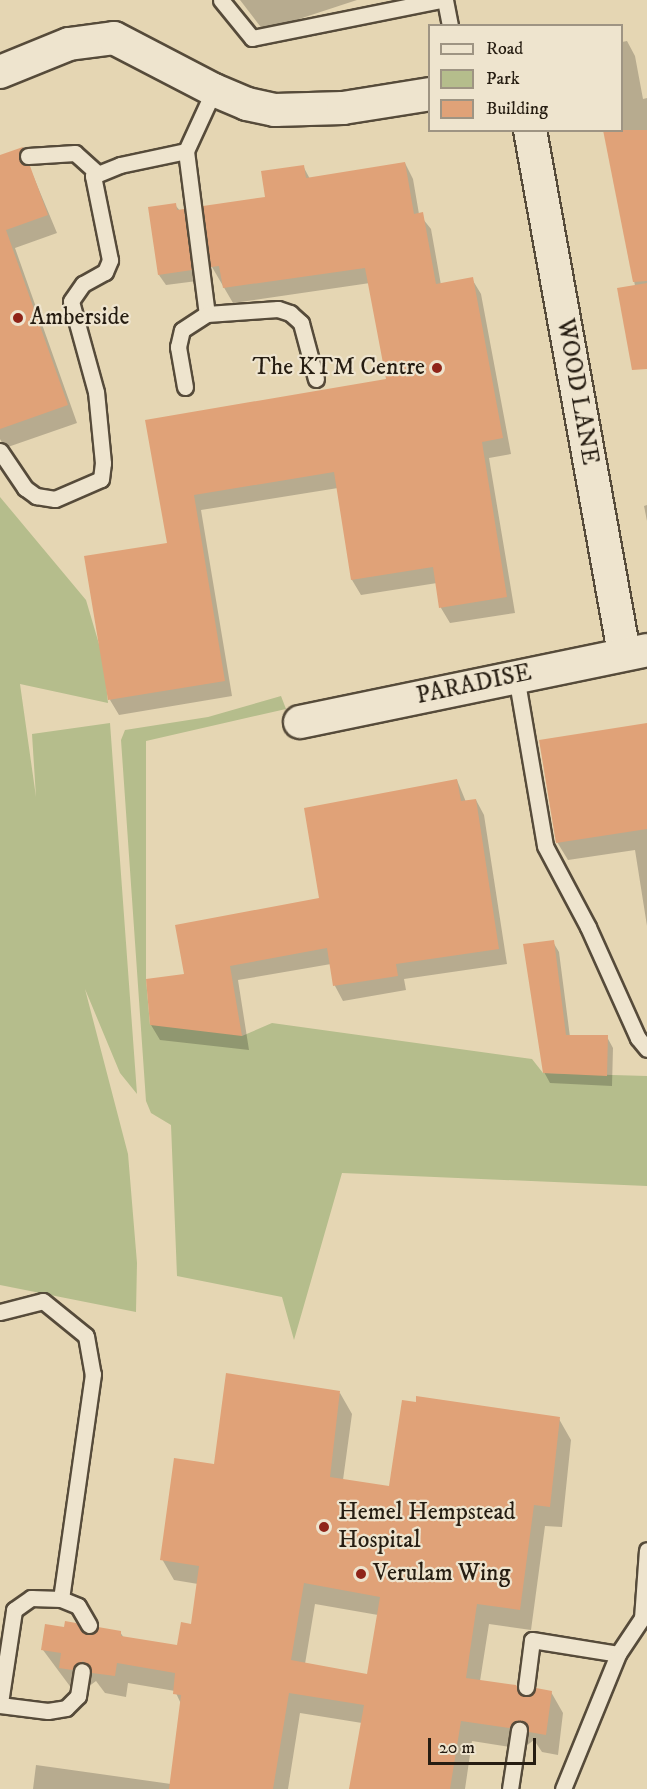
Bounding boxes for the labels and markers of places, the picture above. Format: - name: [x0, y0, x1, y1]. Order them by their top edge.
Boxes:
- place label: Amberside: [30, 304, 129, 332]
- marker: Amberside: [11, 311, 25, 325]
- place label: The KTM Centre: [252, 354, 425, 382]
- marker: The KTM Centre: [430, 361, 444, 375]
- place label: Hemel Hempstead Hospital: [338, 1499, 516, 1555]
- marker: Hemel Hempstead Hospital: [315, 1518, 333, 1536]
- place label: Verulam Wing: [373, 1560, 510, 1588]
- marker: Verulam Wing: [354, 1567, 368, 1581]

